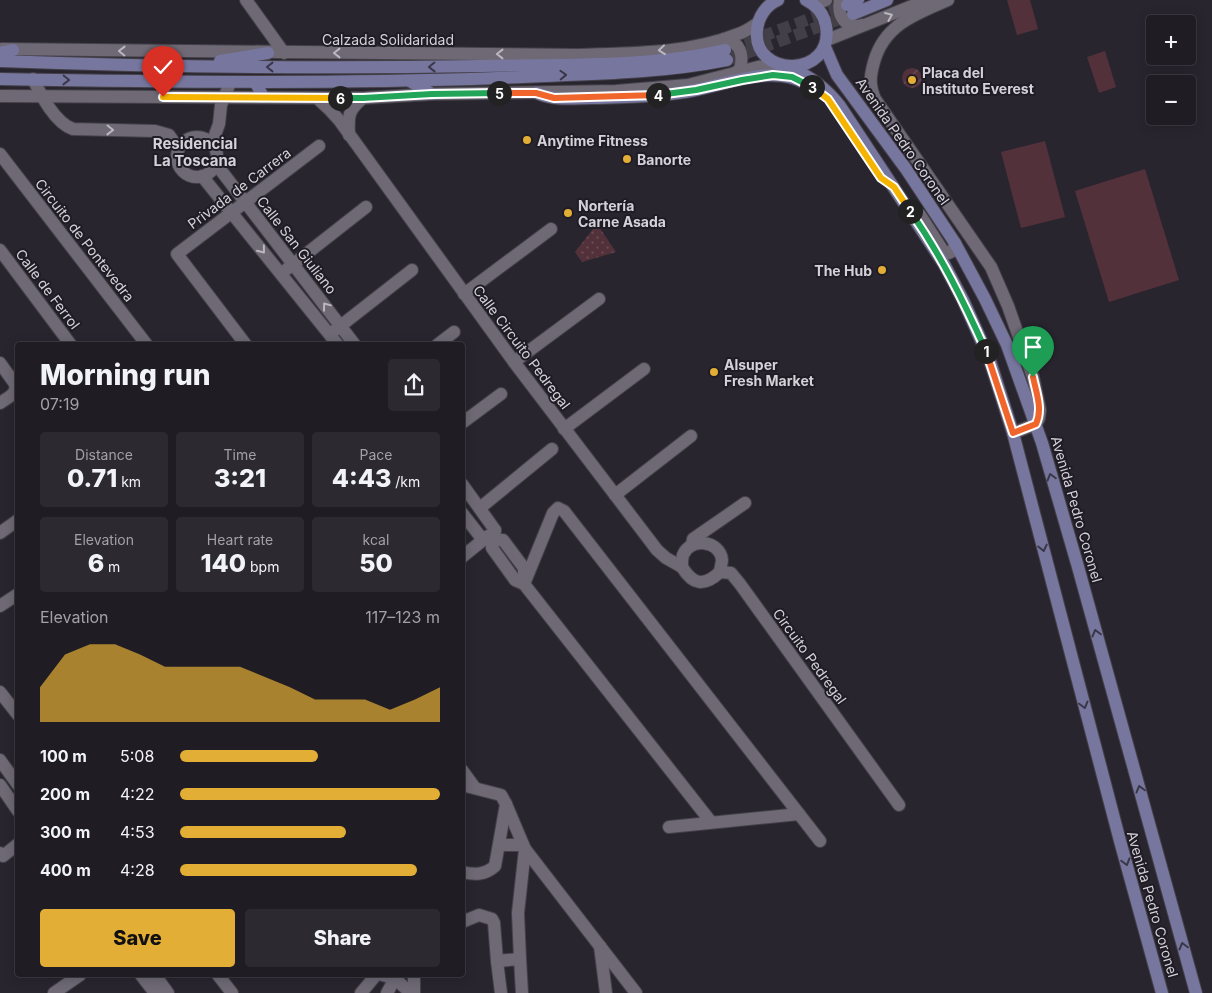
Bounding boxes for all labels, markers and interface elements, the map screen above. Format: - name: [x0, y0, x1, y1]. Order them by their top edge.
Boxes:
- one-way arrow: [884, 11, 893, 22]
- map controls: [1146, 15, 1196, 125]
- button: +: [1146, 15, 1196, 65]
- street label: Calzada Solidaridad: [322, 31, 454, 48]
- one-way arrow: [658, 44, 666, 55]
- one-way arrow: [118, 46, 126, 56]
- pin: [142, 46, 184, 97]
- one-way arrow: [333, 48, 340, 58]
- one-way arrow: [495, 49, 503, 60]
- icon: check: [149, 53, 177, 81]
- one-way arrow: [265, 62, 273, 72]
- one-way arrow: [428, 62, 436, 72]
- place label: Placa del Instituto Everest: [922, 64, 1034, 97]
- one-way arrow: [560, 70, 568, 80]
- pin: 3: [800, 74, 824, 100]
- street label: Avenida Pedro Coronel: [853, 74, 953, 208]
- marker: Placa del Instituto Everest: [906, 74, 918, 86]
- one-way arrow: [62, 75, 70, 85]
- button: −: [1146, 75, 1196, 125]
- text: 3: [808, 79, 817, 96]
- pin: 5: [486, 80, 512, 106]
- pin: 4: [646, 82, 670, 108]
- text: 5: [495, 85, 504, 102]
- pin: 6: [328, 86, 352, 110]
- text: 4: [654, 87, 663, 104]
- text: 6: [336, 90, 345, 107]
- one-way arrow: [106, 125, 114, 135]
- place label: Anytime Fitness: [537, 132, 648, 149]
- district label: Residencial La Toscana: [153, 134, 237, 170]
- marker: Anytime Fitness: [521, 134, 533, 146]
- street label: Privada de Carrera: [184, 144, 294, 232]
- place label: Banorte: [637, 151, 691, 168]
- marker: Banorte: [621, 153, 633, 165]
- street label: Circuito de Pontevedra: [32, 175, 138, 305]
- street label: Calle San Giuliano: [254, 193, 340, 297]
- place label: Nortería Carne Asada: [578, 197, 666, 230]
- pin: 2: [898, 198, 922, 224]
- text: 2: [906, 203, 915, 220]
- marker: Nortería Carne Asada: [562, 207, 574, 219]
- one-way arrow: [256, 244, 265, 253]
- street label: Calle de Ferrol: [12, 246, 84, 332]
- place label: The Hub: [814, 262, 872, 279]
- marker: The Hub: [876, 264, 888, 276]
- street label: Calle Circuito Pedregal: [470, 282, 574, 412]
- one-way arrow: [323, 303, 331, 312]
- pin: [1012, 326, 1054, 377]
- icon: arrive: [1019, 333, 1047, 361]
- pin: 1: [974, 338, 998, 364]
- text: 1: [983, 343, 990, 360]
- place label: Alsuper Fresh Market: [724, 356, 814, 389]
- text: Morning run: [40, 358, 210, 392]
- button: share: [388, 359, 440, 411]
- marker: Alsuper Fresh Market: [708, 366, 720, 378]
- text: 07:19: [40, 394, 79, 414]
- street label: Avenida Pedro Coronel: [1048, 434, 1106, 584]
- text: Distance: [75, 446, 133, 463]
- text: Time: [224, 446, 256, 463]
- text: Pace: [360, 446, 392, 463]
- text: 0.71: [67, 463, 117, 493]
- text: 3:21: [214, 463, 266, 493]
- text: 4:43: [332, 463, 391, 493]
- text: km: [117, 473, 141, 490]
- text: /km: [391, 473, 420, 490]
- one-way arrow: [1047, 473, 1057, 481]
- text: Elevation: [74, 531, 134, 548]
- text: Heart rate: [207, 531, 273, 548]
- text: kcal: [363, 531, 389, 548]
- one-way arrow: [1037, 543, 1048, 552]
- text: 6: [88, 548, 104, 578]
- text: 140: [201, 548, 246, 578]
- text: 50: [359, 548, 393, 578]
- text: m: [104, 558, 120, 575]
- text: bpm: [246, 558, 279, 575]
- street label: Circuito Pedregal: [770, 605, 850, 707]
- text: Elevation: [40, 607, 109, 627]
- text: 117–123 m: [365, 607, 440, 627]
- one-way arrow: [1092, 629, 1102, 637]
- one-way arrow: [1078, 700, 1089, 709]
- text: 100 m: [40, 746, 87, 766]
- text: 5:08: [120, 746, 154, 766]
- text: 200 m: [40, 784, 90, 804]
- text: 4:22: [120, 784, 154, 804]
- one-way arrow: [1135, 786, 1145, 794]
- text: 300 m: [40, 822, 90, 842]
- text: 4:53: [120, 822, 155, 842]
- street label: Avenida Pedro Coronel: [1124, 829, 1182, 979]
- one-way arrow: [1120, 857, 1131, 866]
- text: 400 m: [40, 860, 91, 880]
- text: 4:28: [120, 860, 155, 880]
- button: Save: [40, 909, 235, 967]
- button: Share: [245, 909, 440, 967]
- one-way arrow: [1178, 942, 1189, 950]

